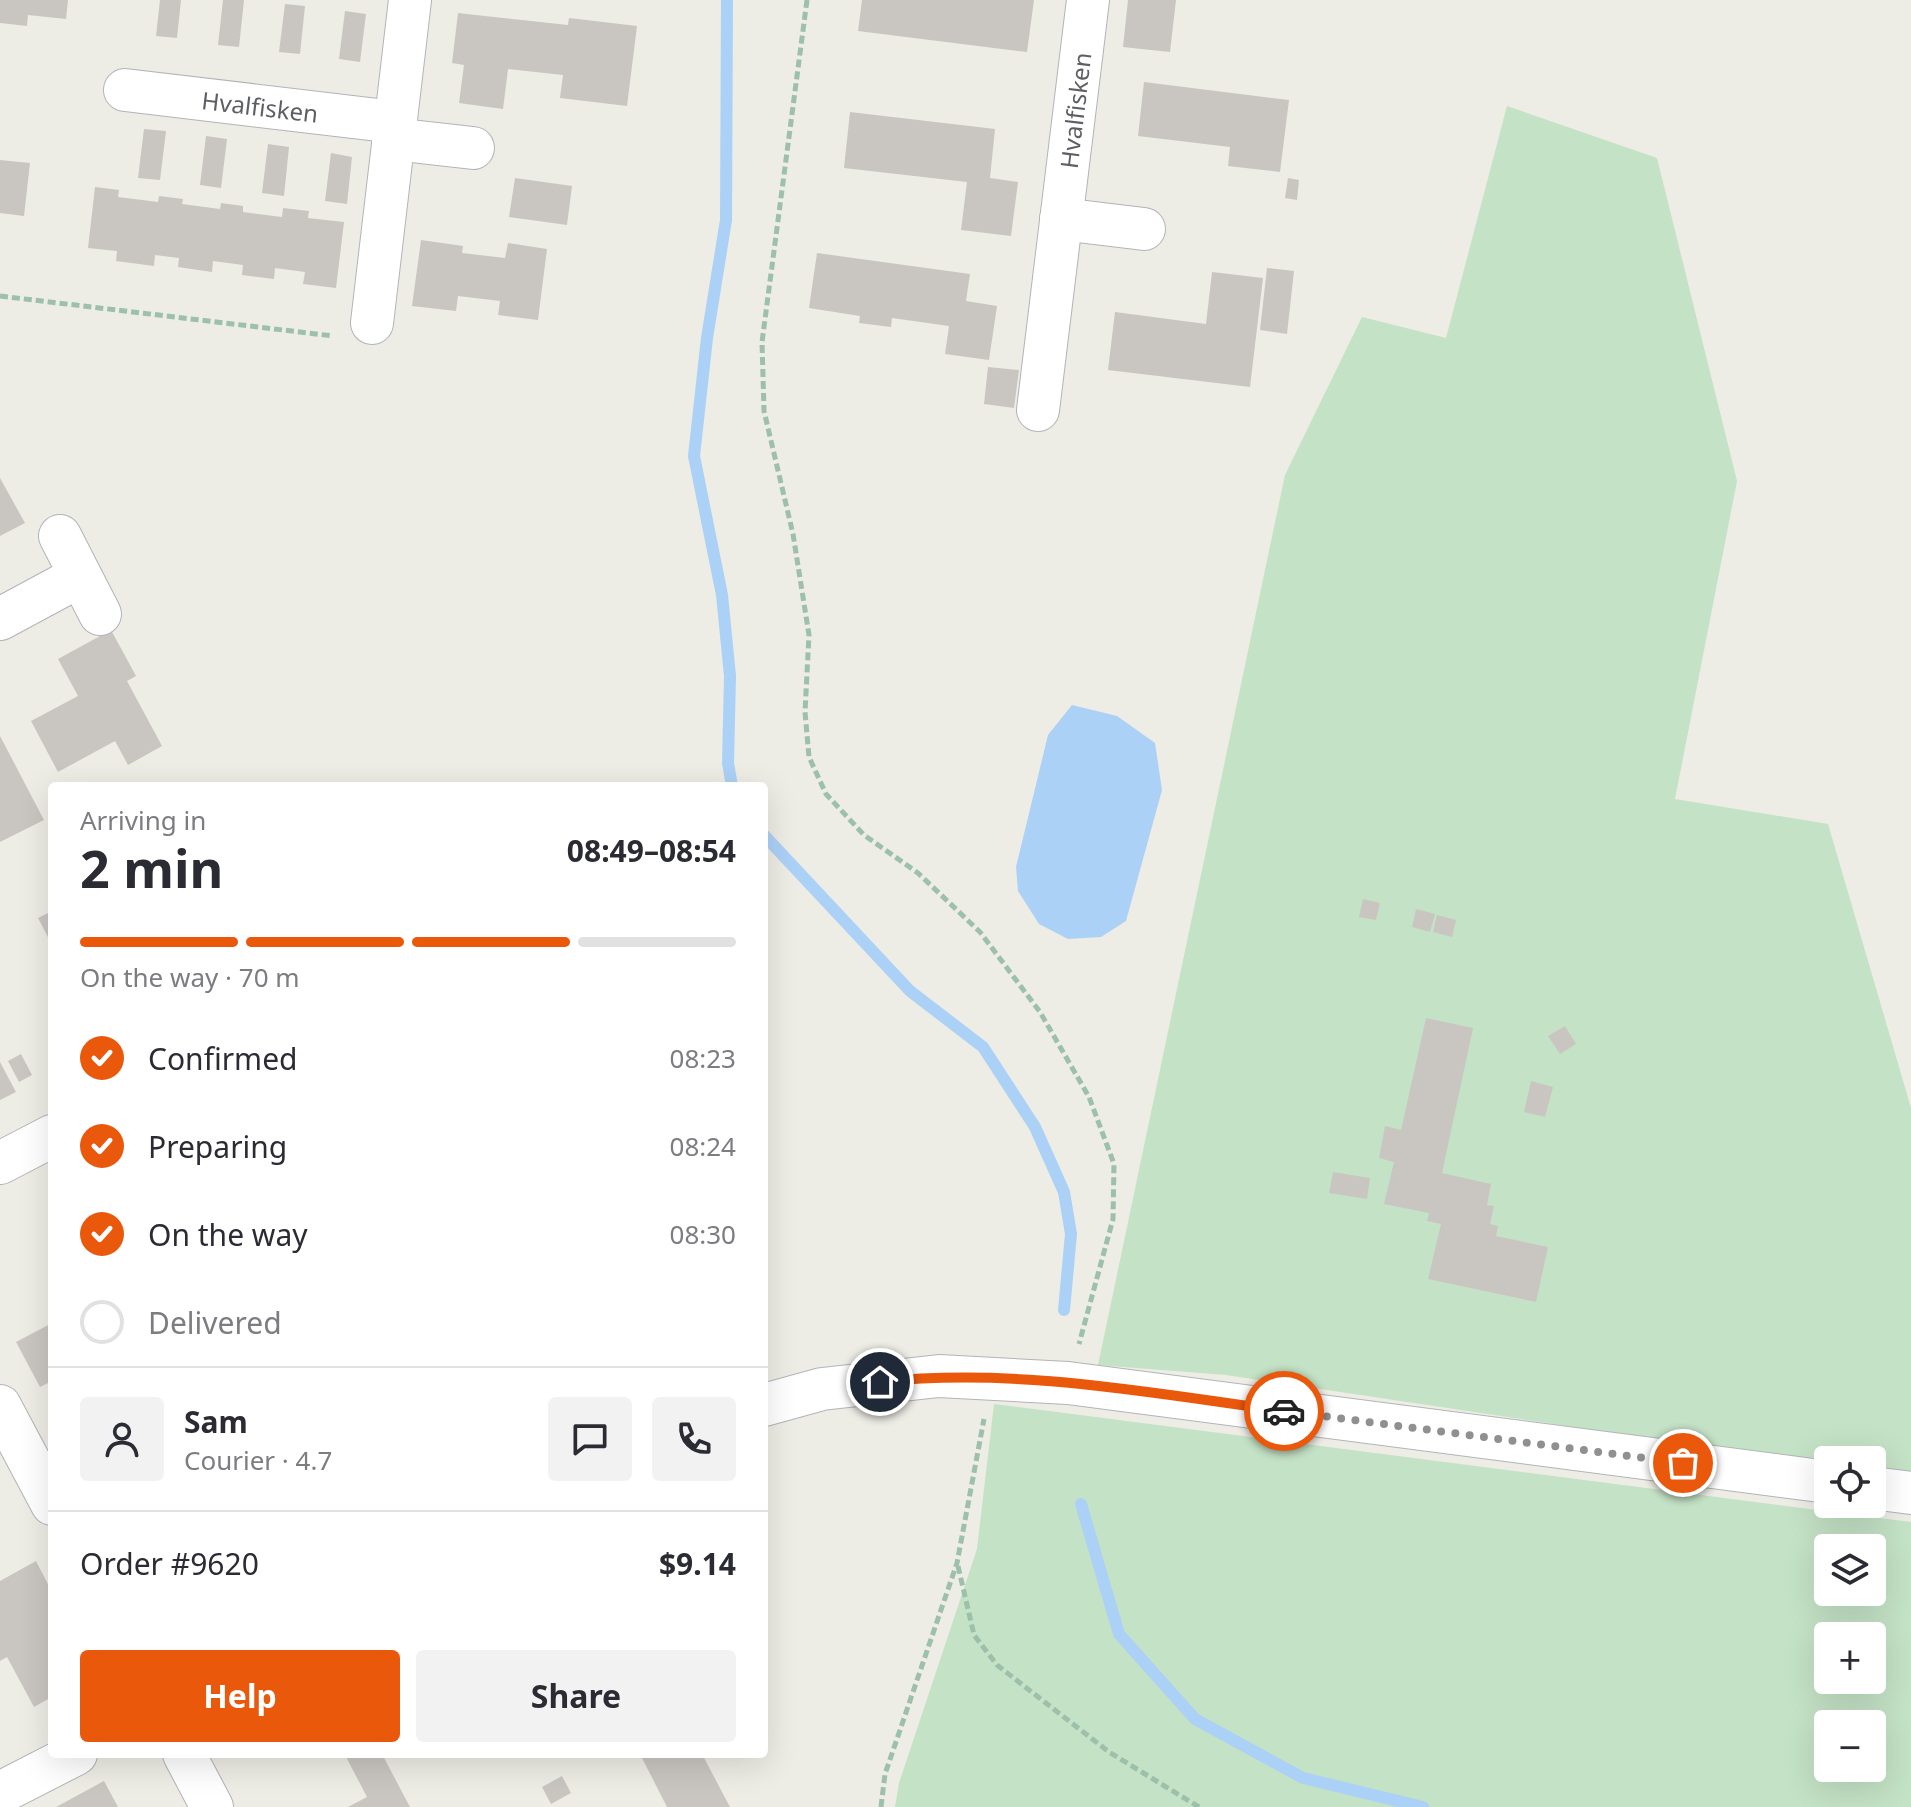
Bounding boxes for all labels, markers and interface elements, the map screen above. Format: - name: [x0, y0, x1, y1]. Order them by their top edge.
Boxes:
- street label: Hvalfisken: [1051, 50, 1098, 170]
- street label: Hvalfisken: [200, 83, 320, 129]
- text: Arriving in: [80, 802, 206, 838]
- text: 08:49–08:54: [567, 830, 736, 871]
- text: 2 min: [80, 832, 223, 903]
- text: On the way · 70 m: [80, 959, 300, 995]
- icon: check: [80, 1036, 124, 1080]
- text: Confirmed: [148, 1038, 298, 1079]
- text: 08:23: [670, 1040, 736, 1076]
- icon: check: [80, 1124, 124, 1168]
- text: Preparing: [148, 1126, 287, 1167]
- text: 08:24: [670, 1128, 736, 1164]
- icon: check: [80, 1212, 124, 1256]
- text: On the way: [148, 1214, 308, 1255]
- text: 08:30: [670, 1216, 736, 1252]
- text: Delivered: [148, 1302, 282, 1343]
- pin: [846, 1348, 914, 1416]
- icon: home: [858, 1360, 902, 1404]
- courier: [1244, 1371, 1324, 1451]
- icon: car: [1262, 1389, 1306, 1433]
- button: person: [80, 1397, 164, 1481]
- button: chat: [548, 1397, 632, 1481]
- button: phone: [652, 1397, 736, 1481]
- text: Sam: [184, 1401, 248, 1442]
- pin: [1649, 1429, 1717, 1497]
- icon: bag: [1661, 1441, 1705, 1485]
- text: Courier · 4.7: [184, 1442, 332, 1478]
- map controls: [1814, 1446, 1886, 1782]
- button: locate: [1814, 1446, 1886, 1518]
- button: layers: [1814, 1534, 1886, 1606]
- text: Order #9620: [80, 1543, 259, 1584]
- text: $9.14: [659, 1543, 736, 1584]
- button: +: [1814, 1622, 1886, 1694]
- button: Help: [80, 1650, 400, 1742]
- button: Share: [416, 1650, 736, 1742]
- button: −: [1814, 1710, 1886, 1782]

